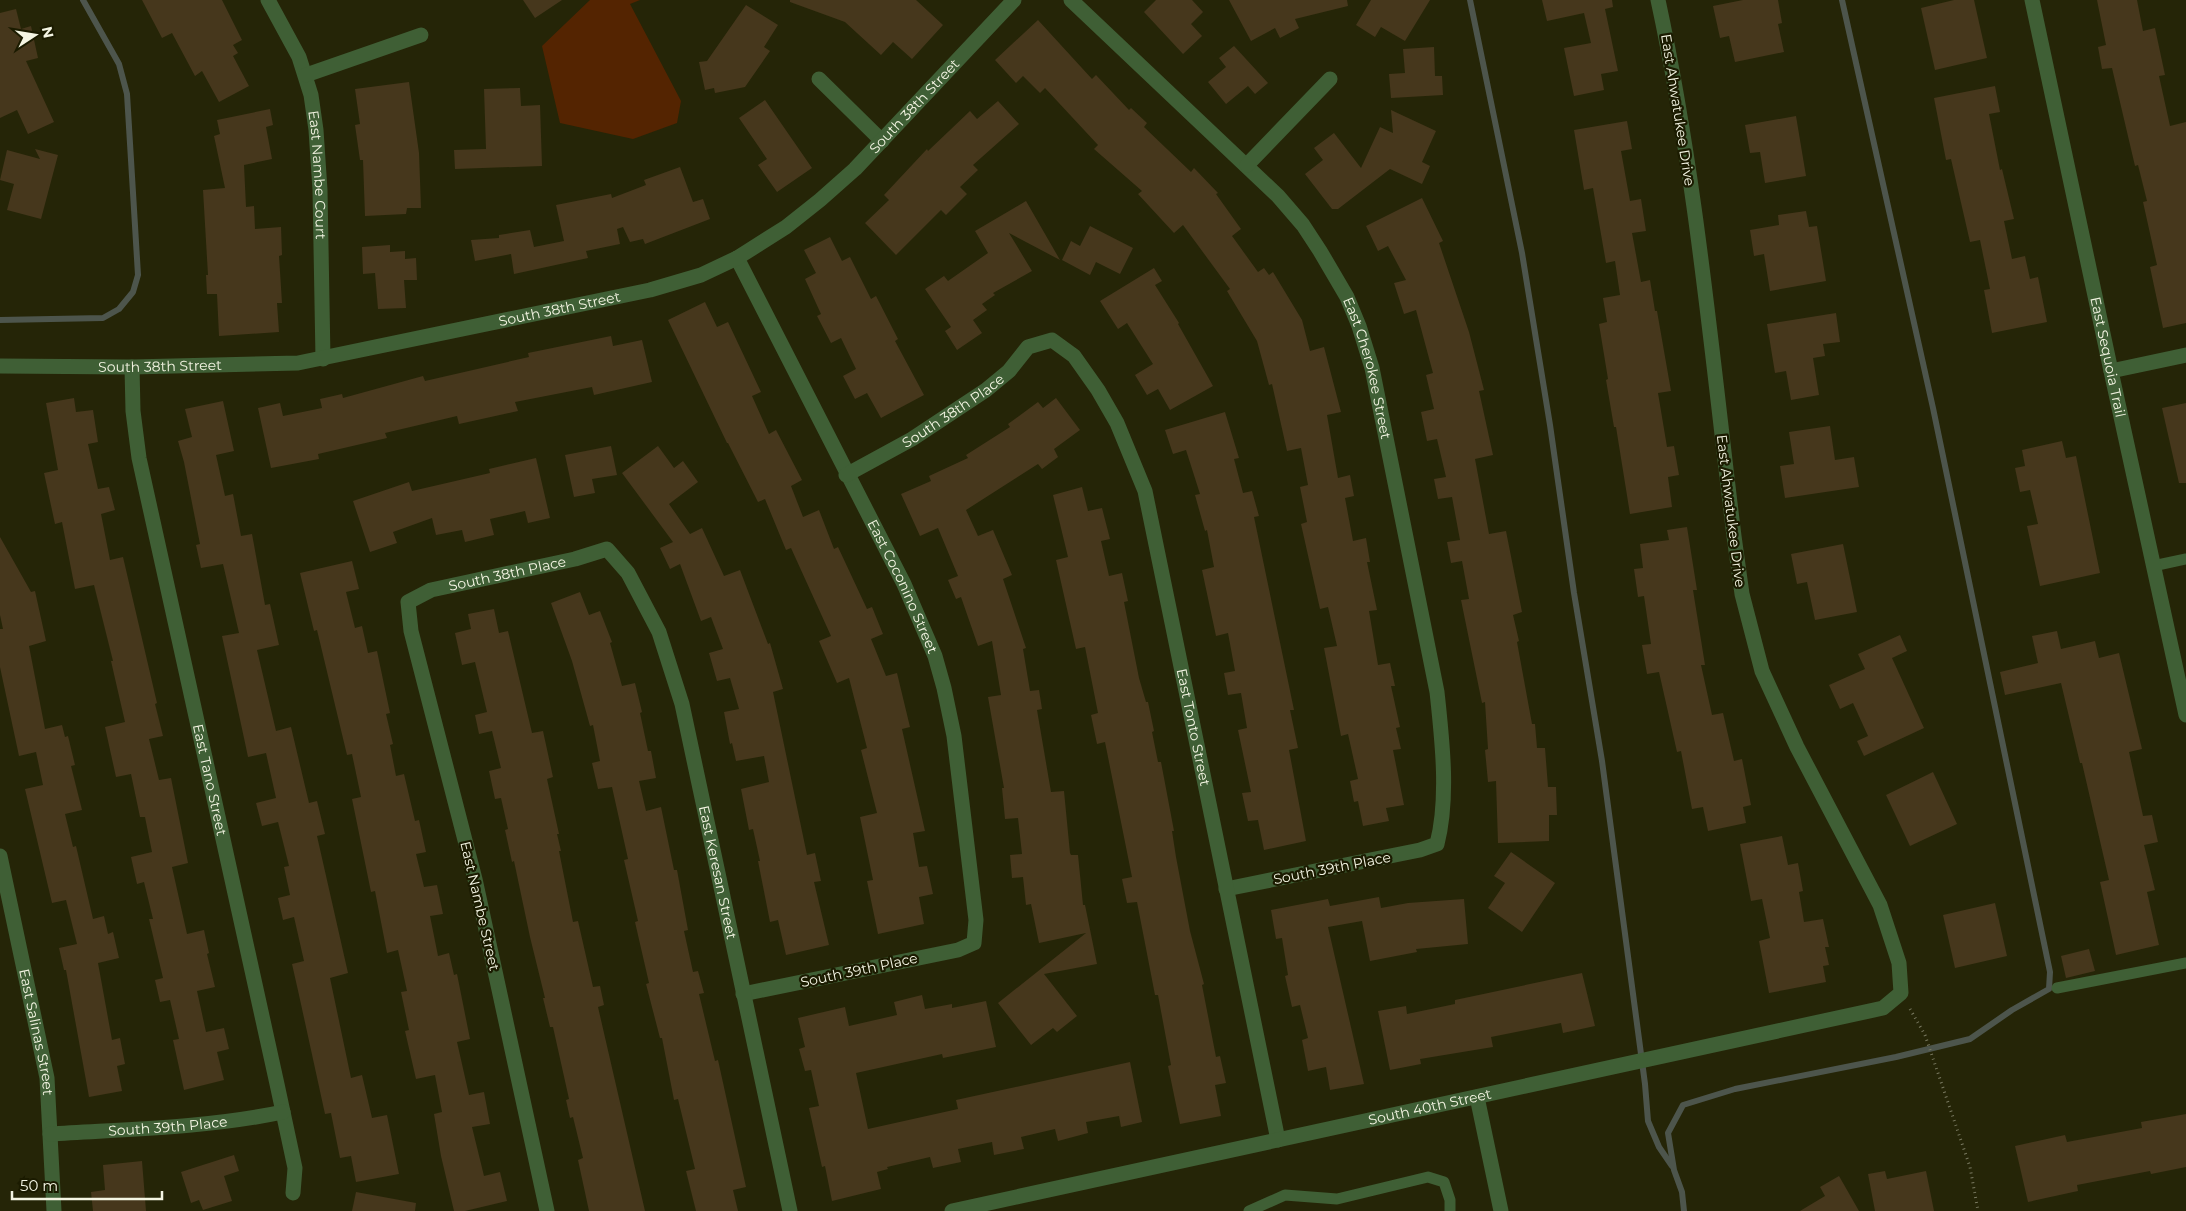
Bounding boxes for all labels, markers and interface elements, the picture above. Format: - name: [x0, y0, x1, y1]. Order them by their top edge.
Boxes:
- north arrow: [10, 10, 60, 60]
- text: N: [38, 25, 58, 40]
- street label: East Ahwatukee Drive: [1657, 33, 1699, 187]
- street label: South 38th Street: [865, 55, 963, 157]
- street label: East Nambe Court: [304, 109, 330, 240]
- street label: South 38th Street: [497, 287, 622, 330]
- street label: East Cherokee Street: [1339, 294, 1395, 441]
- street label: East Sequoia Trail: [2086, 295, 2130, 419]
- street label: South 38th Street: [98, 356, 222, 376]
- street label: South 38th Place: [899, 370, 1008, 452]
- street label: East Ahwatukee Drive: [1713, 434, 1749, 588]
- street label: East Coconino Street: [863, 516, 942, 657]
- street label: South 38th Place: [447, 552, 568, 595]
- street label: East Tonto Street: [1173, 667, 1214, 788]
- street label: East Tano Street: [189, 722, 231, 838]
- street label: East Keresan Street: [695, 804, 741, 941]
- street label: East Nambe Street: [456, 840, 504, 973]
- street label: South 39th Place: [1272, 848, 1392, 888]
- street label: South 39th Place: [799, 949, 919, 991]
- street label: East Salinas Street: [15, 967, 57, 1096]
- street label: South 40th Street: [1367, 1085, 1493, 1129]
- street label: South 39th Place: [108, 1112, 228, 1140]
- scale bar: [12, 1168, 162, 1200]
- text: 50 m: [20, 1176, 58, 1195]

